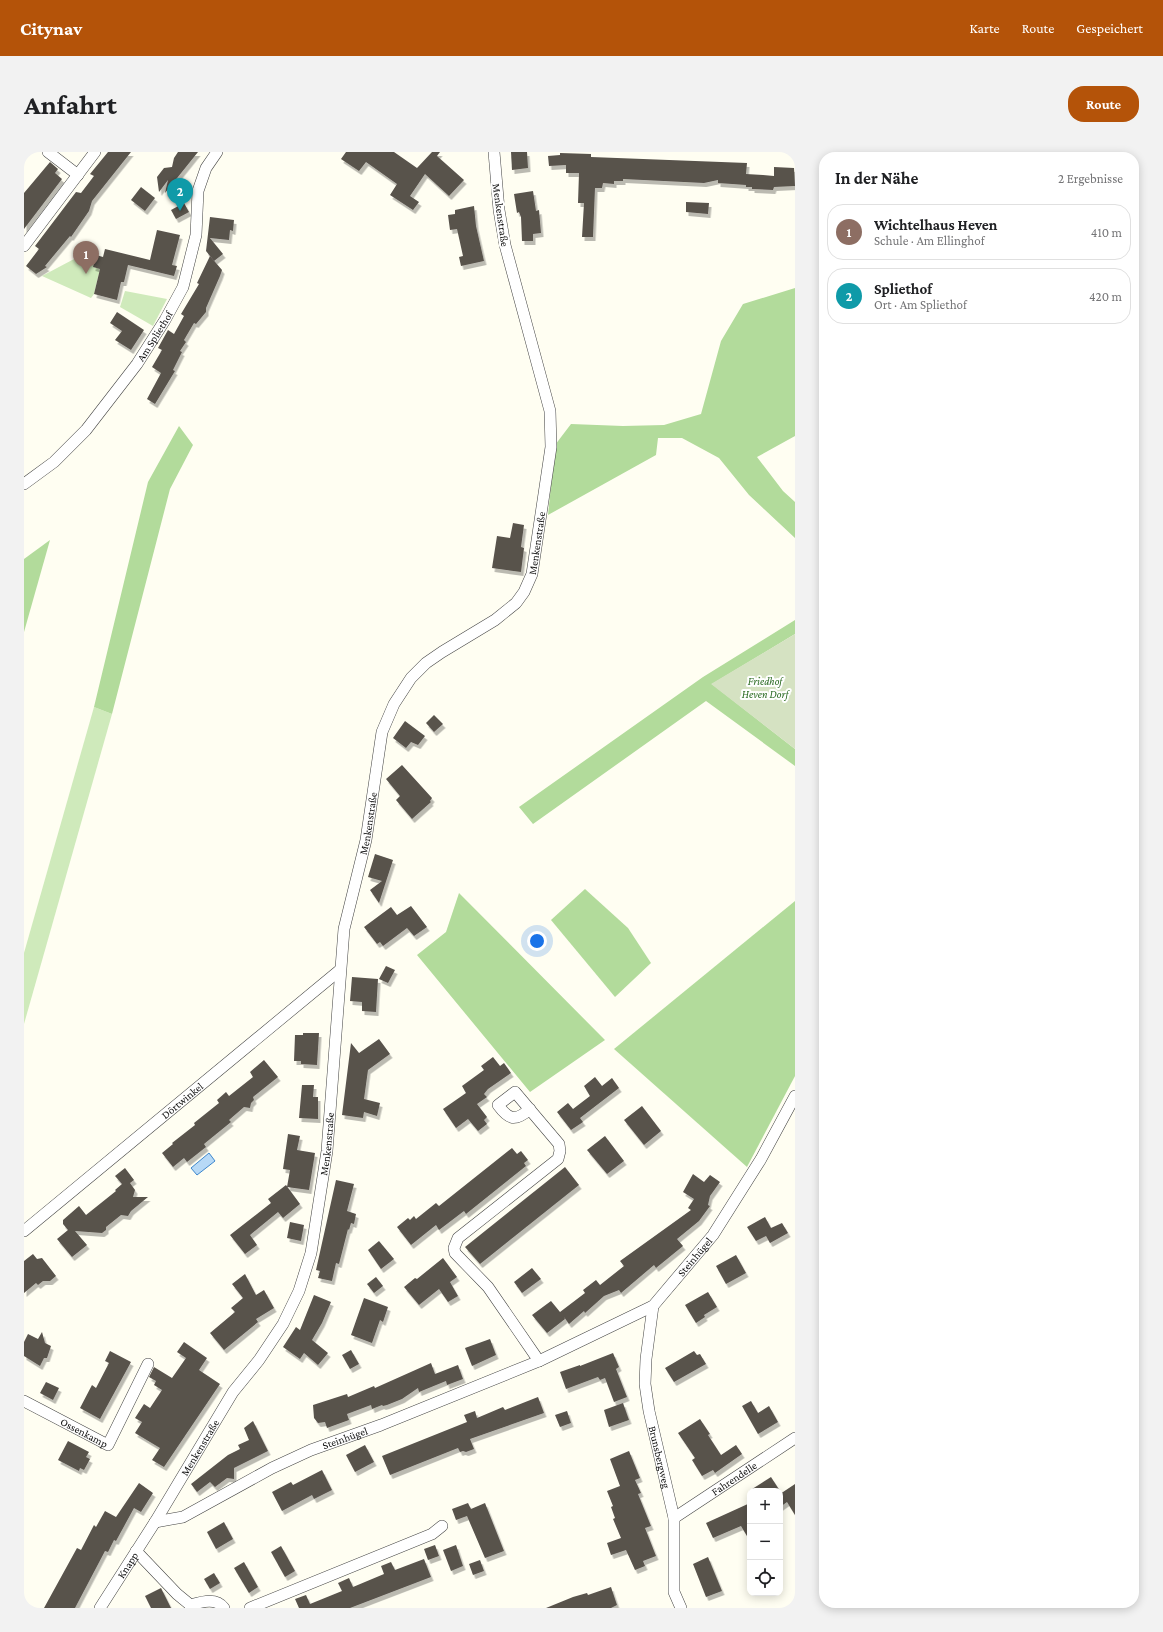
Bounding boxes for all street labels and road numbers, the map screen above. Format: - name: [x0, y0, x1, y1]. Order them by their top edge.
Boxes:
- street label: Menkenstraße: [491, 183, 511, 247]
- street label: Am Spliethof: [134, 308, 175, 363]
- street label: Menkenstraße: [526, 511, 547, 576]
- street label: Menkenstraße: [357, 791, 379, 856]
- street label: Dörtwinkel: [159, 1080, 205, 1121]
- street label: Menkenstraße: [317, 1112, 336, 1176]
- street label: Steinhügel: [675, 1235, 715, 1279]
- street label: Ossenkamp: [59, 1415, 110, 1451]
- street label: Menkenstraße: [178, 1417, 221, 1478]
- street label: Steinhügel: [321, 1424, 369, 1451]
- street label: Brunsbergweg: [647, 1425, 673, 1490]
- street label: Fahrendelle: [709, 1459, 759, 1498]
- street label: Knapp: [115, 1549, 141, 1580]

